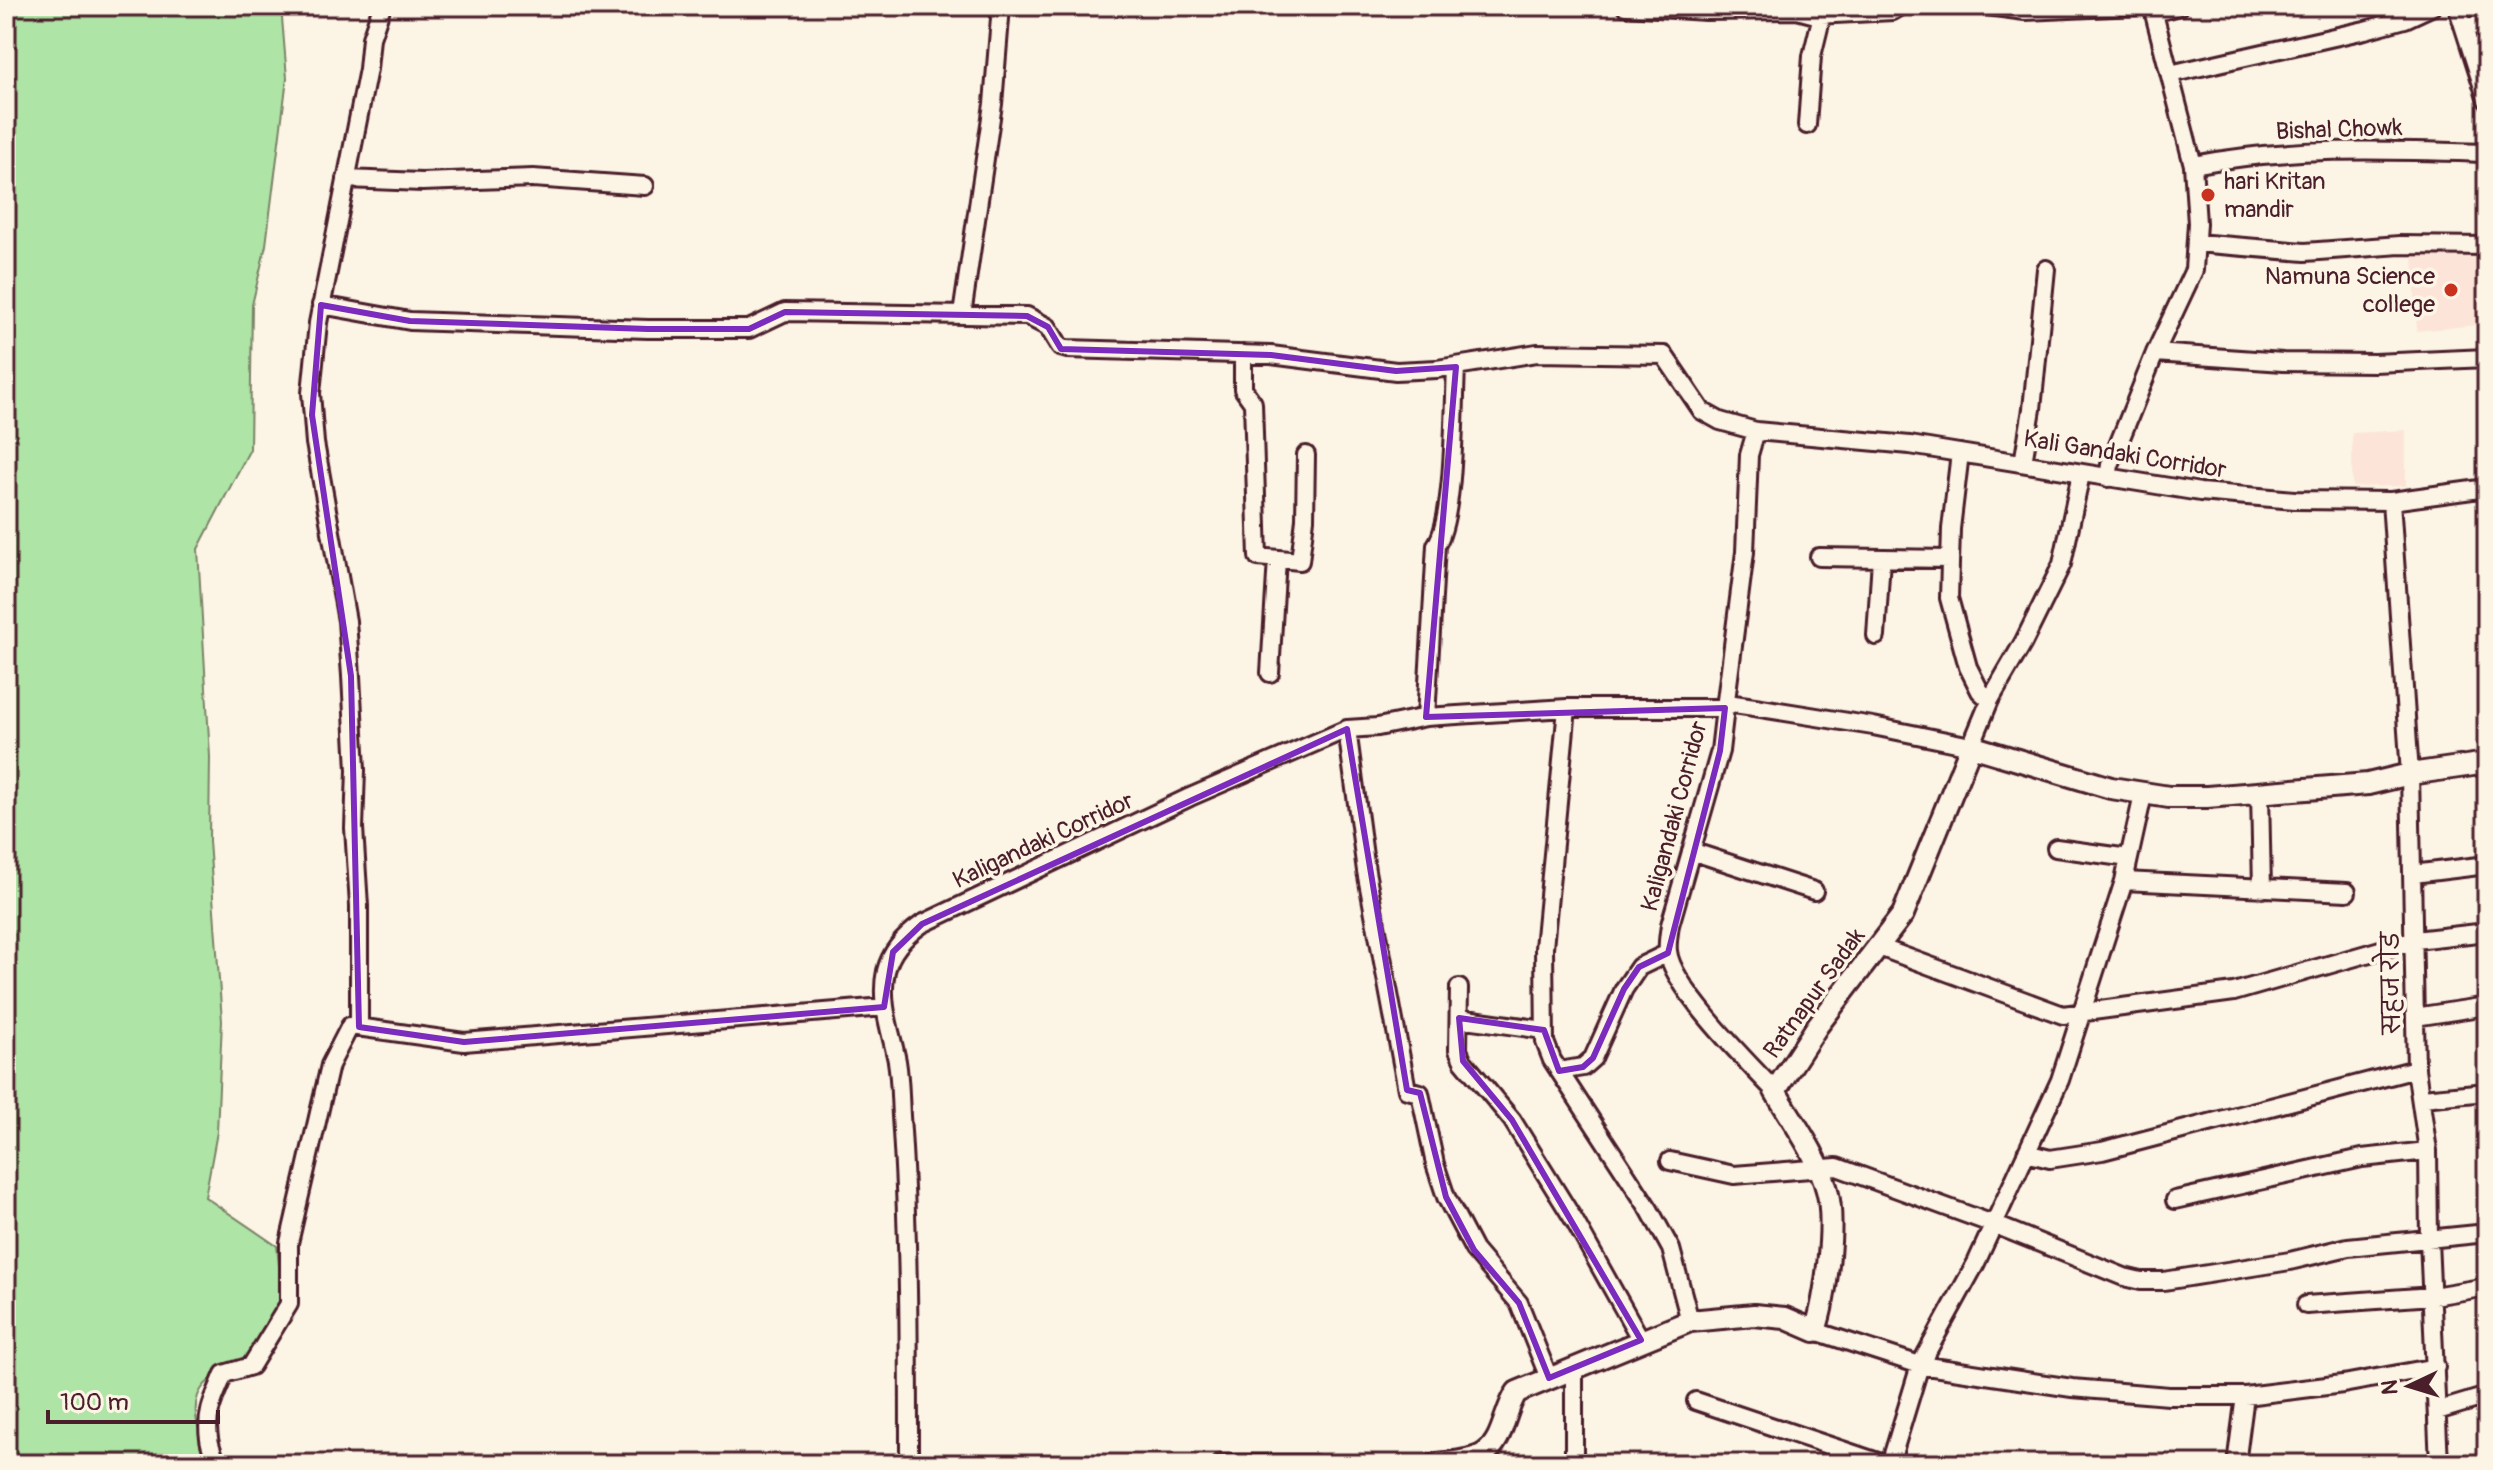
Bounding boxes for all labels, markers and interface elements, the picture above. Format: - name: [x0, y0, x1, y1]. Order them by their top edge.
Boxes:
- street label: Bishal Chowk: [2275, 113, 2403, 146]
- place label: hari Kritan mandir: [2224, 167, 2325, 224]
- marker: hari Kritan mandir: [2199, 186, 2217, 204]
- place label: Namuna Science college: [2265, 262, 2435, 319]
- marker: Namuna Science college: [2442, 281, 2460, 299]
- street label: Kali Gandaki Corridor: [2021, 424, 2229, 485]
- street label: Kaligandaki Corridor: [1635, 717, 1714, 915]
- street label: Kaligandaki Corridor: [948, 786, 1139, 895]
- street label: Ratnapur Sadak: [1757, 922, 1871, 1064]
- street label: सहज रोड: [2372, 930, 2407, 1036]
- north arrow: [2369, 1346, 2449, 1426]
- scale bar: [48, 1374, 218, 1424]
- text: N: [2376, 1379, 2405, 1396]
- text: 100 m: [60, 1388, 129, 1417]

